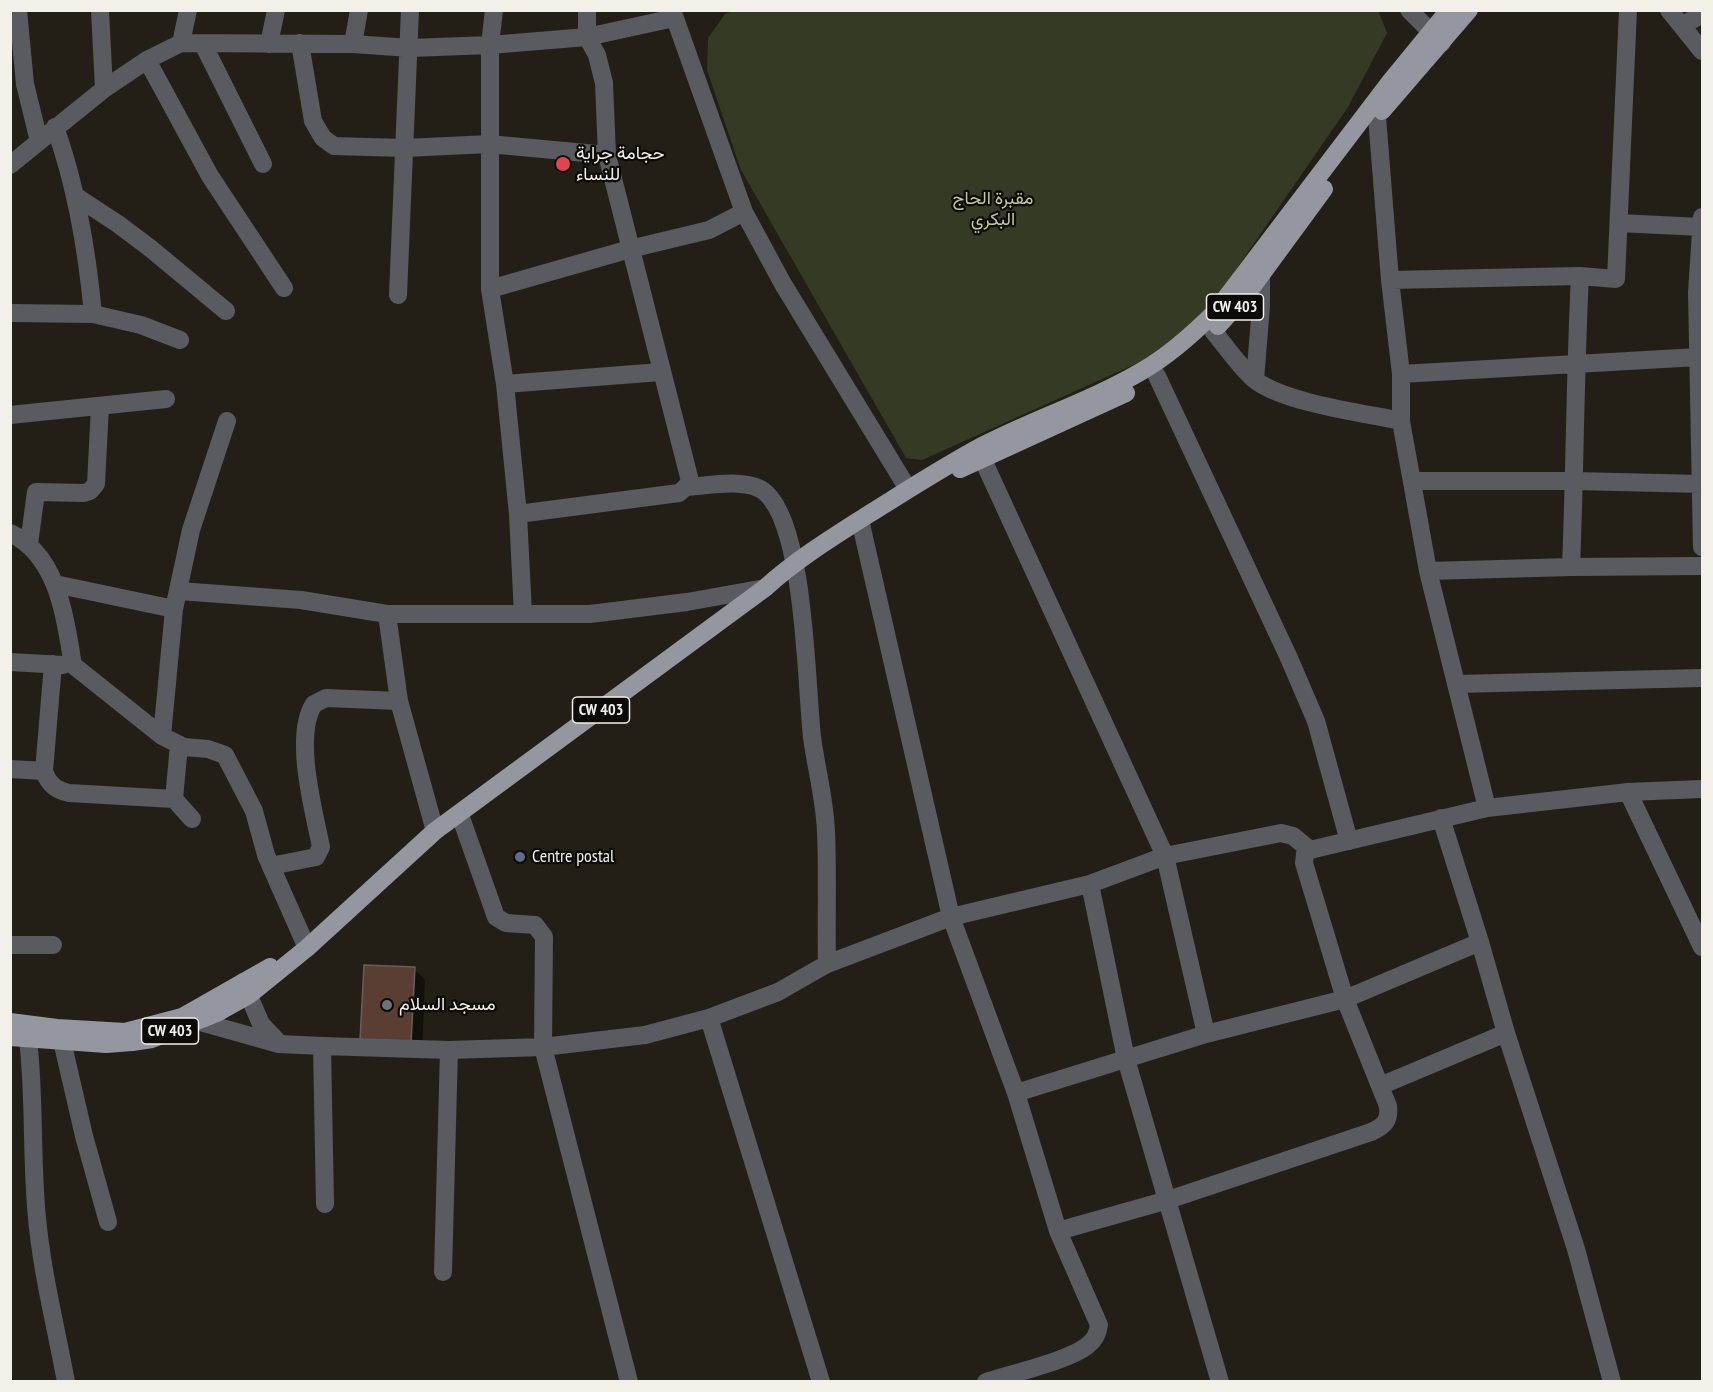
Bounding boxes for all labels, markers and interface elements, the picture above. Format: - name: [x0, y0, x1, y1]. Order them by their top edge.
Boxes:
- place label: حجامة جراية للنساء: [576, 143, 665, 186]
- marker: حجامة جراية للنساء: [554, 155, 572, 173]
- park label: مقبرة الحاج البكري: [953, 188, 1033, 230]
- road number: CW 403: [1206, 294, 1264, 320]
- road number: CW 403: [572, 697, 630, 723]
- place label: Centre postal: [532, 846, 614, 868]
- marker: Centre postal: [513, 850, 527, 864]
- place label: مسجد السلام: [399, 994, 496, 1016]
- marker: مسجد السلام: [380, 998, 394, 1012]
- road number: CW 403: [142, 1018, 198, 1044]

